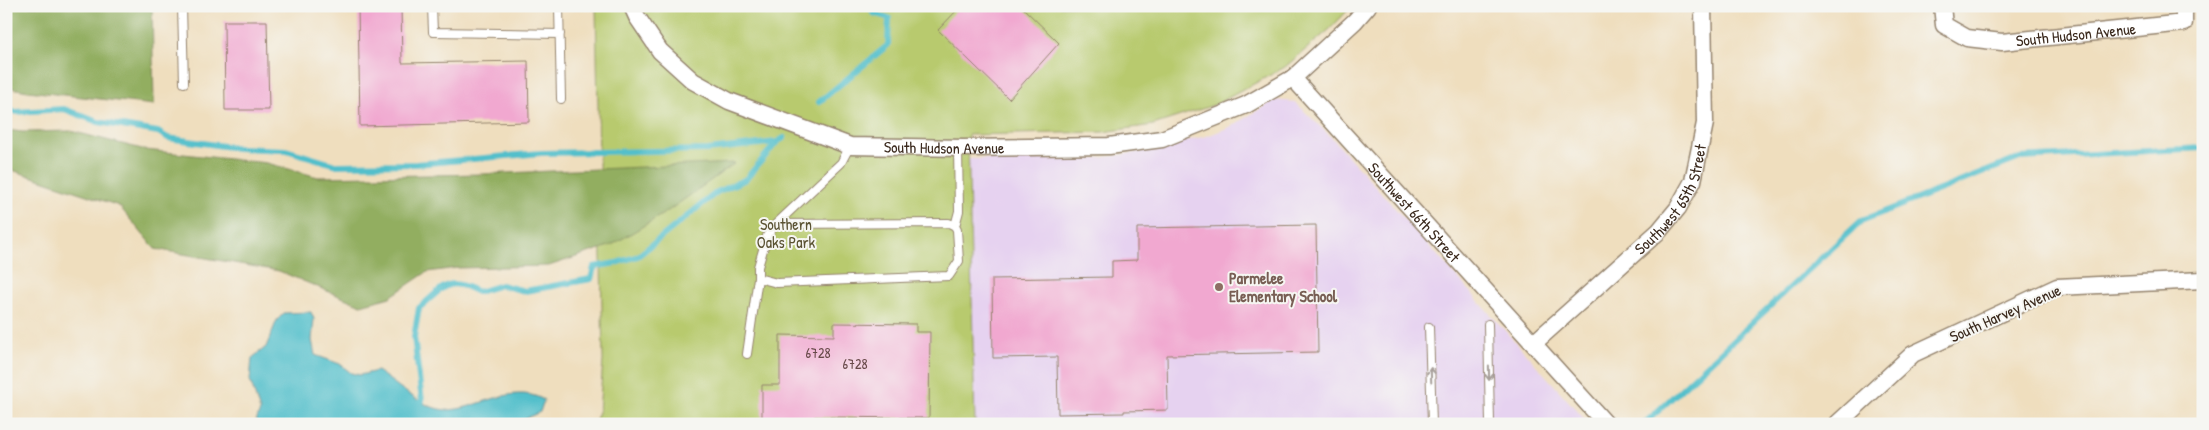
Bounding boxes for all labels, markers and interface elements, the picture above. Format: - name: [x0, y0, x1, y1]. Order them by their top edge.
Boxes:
- street label: South Hudson Avenue: [2015, 17, 2138, 51]
- street label: South Hudson Avenue: [884, 136, 1005, 159]
- street label: Southwest 65th Street: [1629, 142, 1711, 259]
- street label: Southwest 66th Street: [1363, 157, 1466, 267]
- park label: Southern Oaks Park: [757, 213, 816, 253]
- place label: Parmelee Elementary School: [1229, 267, 1338, 308]
- street label: South Harvey Avenue: [1946, 278, 2065, 347]
- marker: Parmelee Elementary School: [1213, 281, 1225, 293]
- house number: 6728: [805, 343, 831, 362]
- house number: 6728: [842, 354, 868, 373]
- one-way arrow: [1484, 364, 1493, 380]
- one-way arrow: [1426, 367, 1435, 383]

